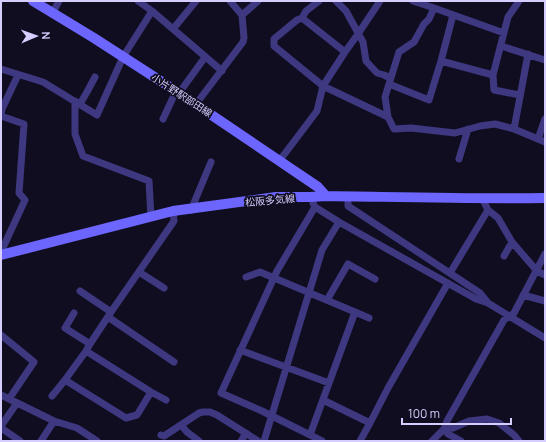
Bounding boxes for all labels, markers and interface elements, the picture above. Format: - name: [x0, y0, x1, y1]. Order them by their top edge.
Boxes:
- north arrow: [16, 16, 56, 56]
- text: N: [39, 31, 54, 40]
- street label: 小片野駅部田線: [149, 70, 215, 120]
- street label: 松阪多気線: [244, 191, 296, 209]
- scale bar: [402, 400, 511, 426]
- text: 100 m: [408, 405, 440, 422]

